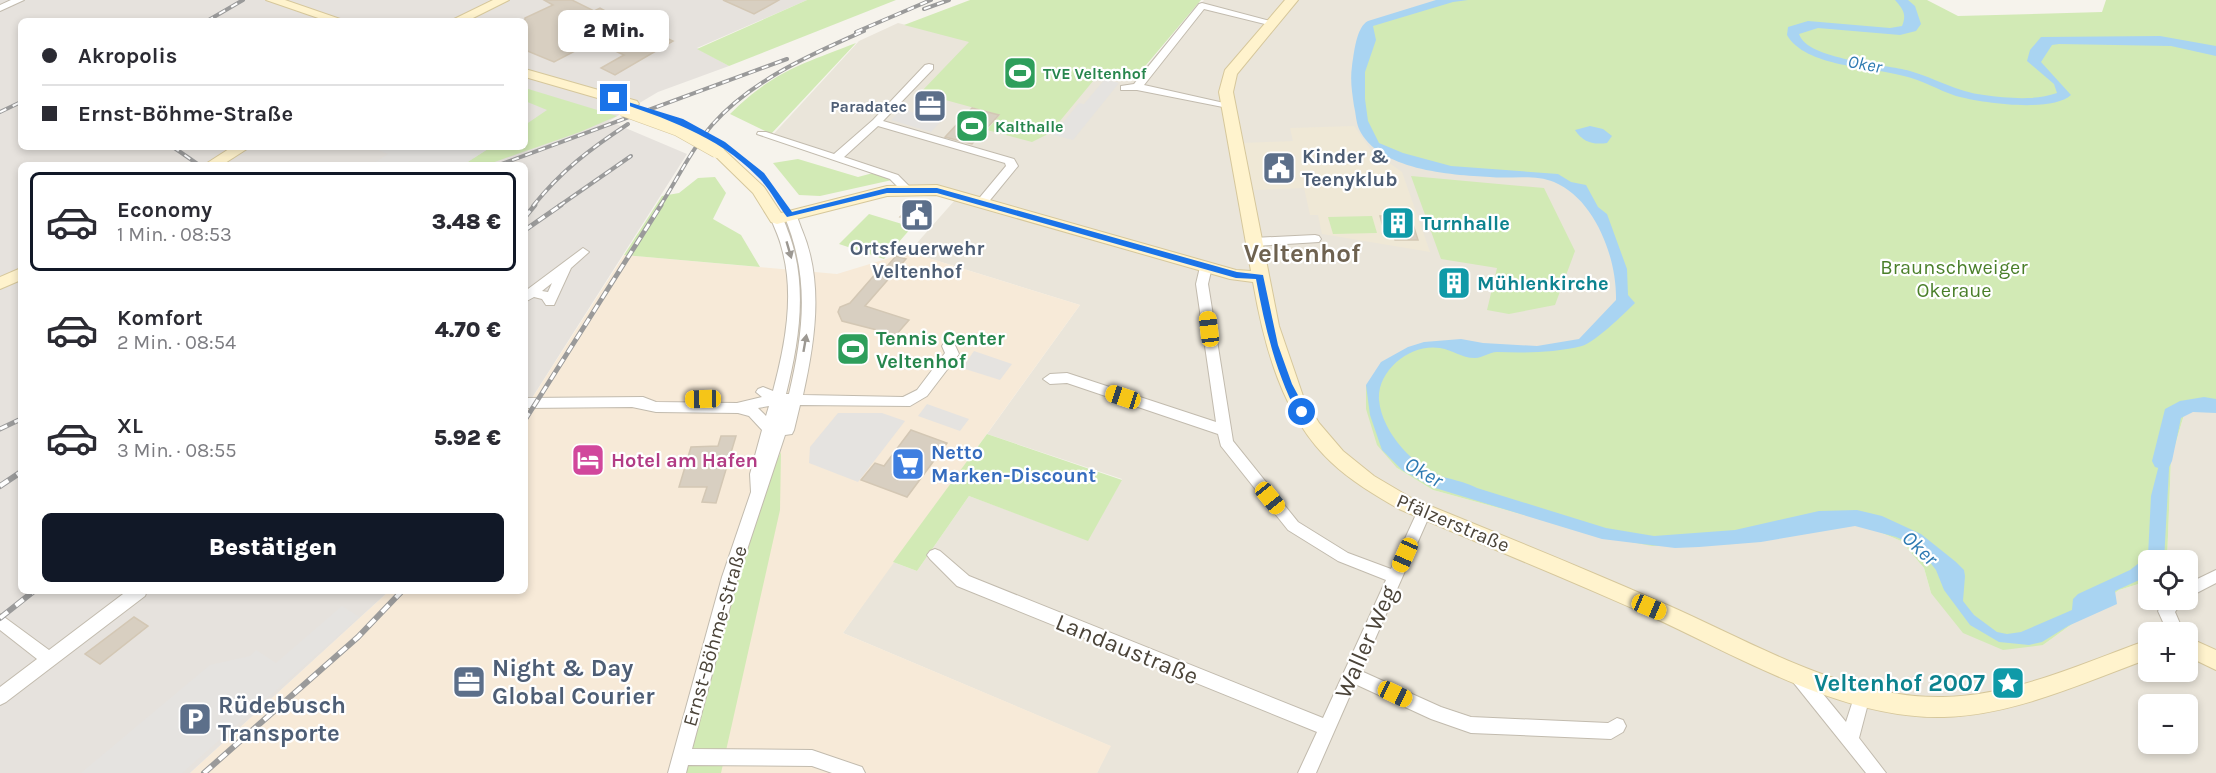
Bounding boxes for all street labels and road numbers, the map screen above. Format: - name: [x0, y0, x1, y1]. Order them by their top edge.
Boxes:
- street label: Pfälzerstraße: [1393, 489, 1513, 557]
- street label: Ernst-Böhme-Straße: [678, 543, 752, 729]
- street label: Waller Weg: [1329, 581, 1403, 703]
- street label: Landaustraße: [1052, 608, 1202, 690]

